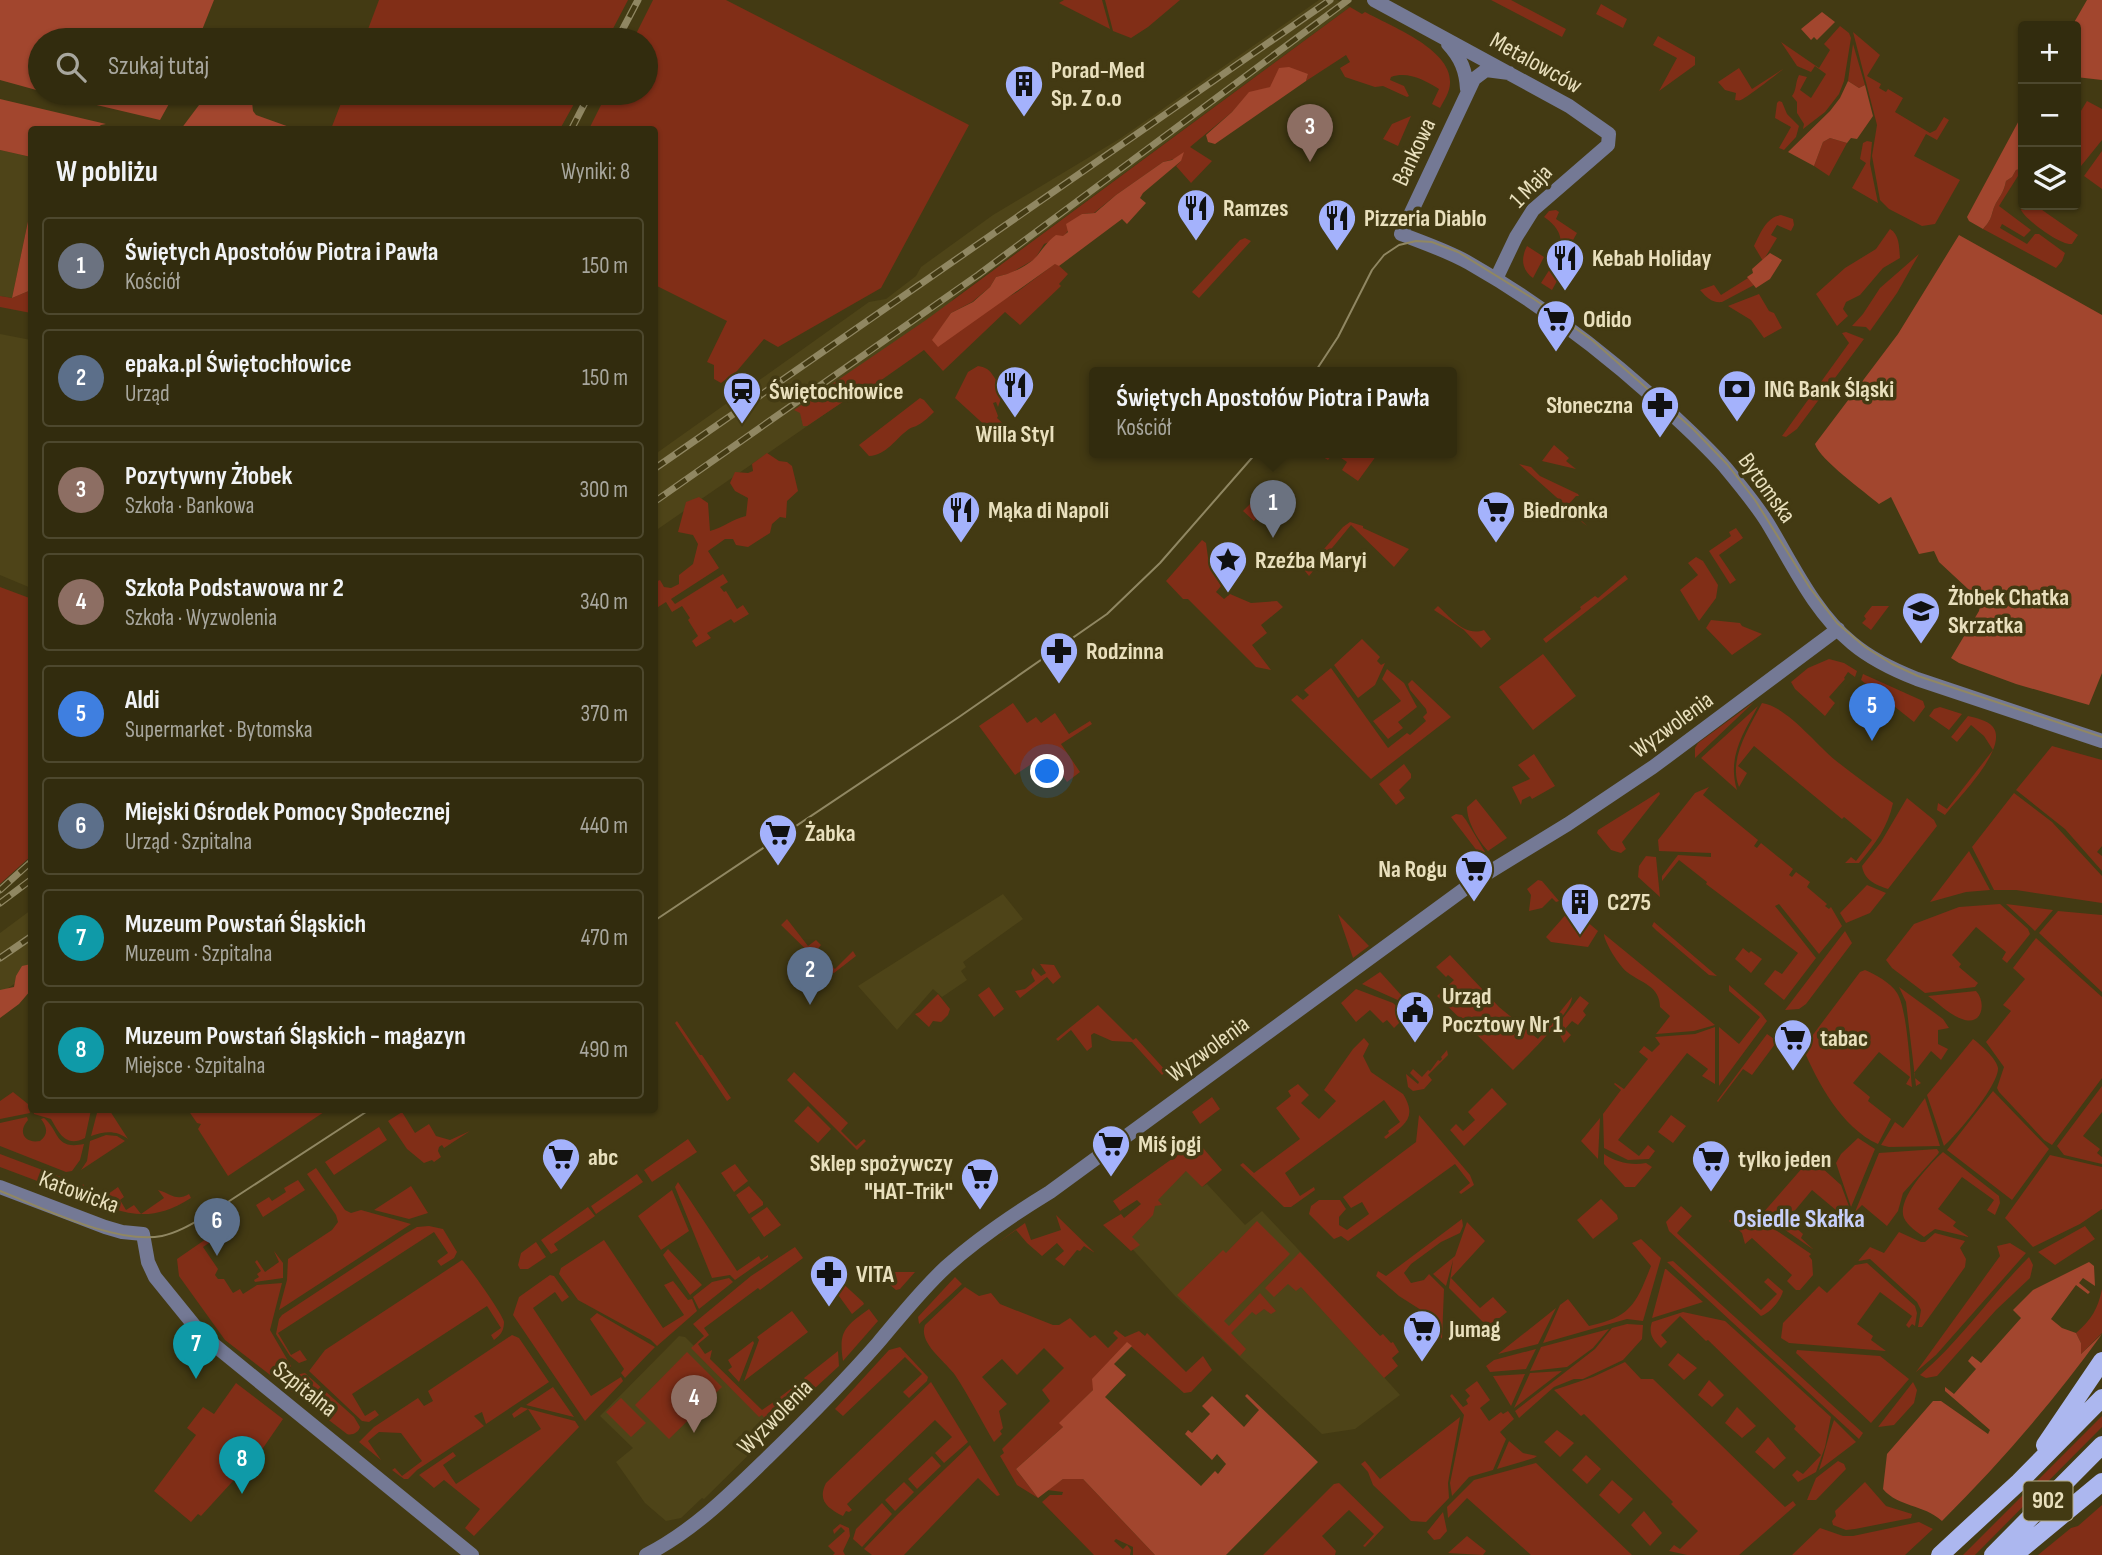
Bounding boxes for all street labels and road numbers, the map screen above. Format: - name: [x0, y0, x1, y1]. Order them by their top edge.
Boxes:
- street label: Metalowców: [1485, 26, 1587, 100]
- street label: Bankowa: [1386, 114, 1442, 190]
- street label: 1 Maja: [1503, 158, 1559, 214]
- street label: Bytomska: [1732, 447, 1802, 529]
- street label: Wyzwolenia: [1625, 685, 1719, 765]
- street label: Wyzwolenia: [1161, 1009, 1255, 1089]
- street label: Katowicka: [35, 1164, 123, 1220]
- street label: Szpitalna: [267, 1355, 343, 1423]
- street label: Wyzwolenia: [731, 1373, 819, 1461]
- road number: 902: [2024, 1482, 2072, 1520]

